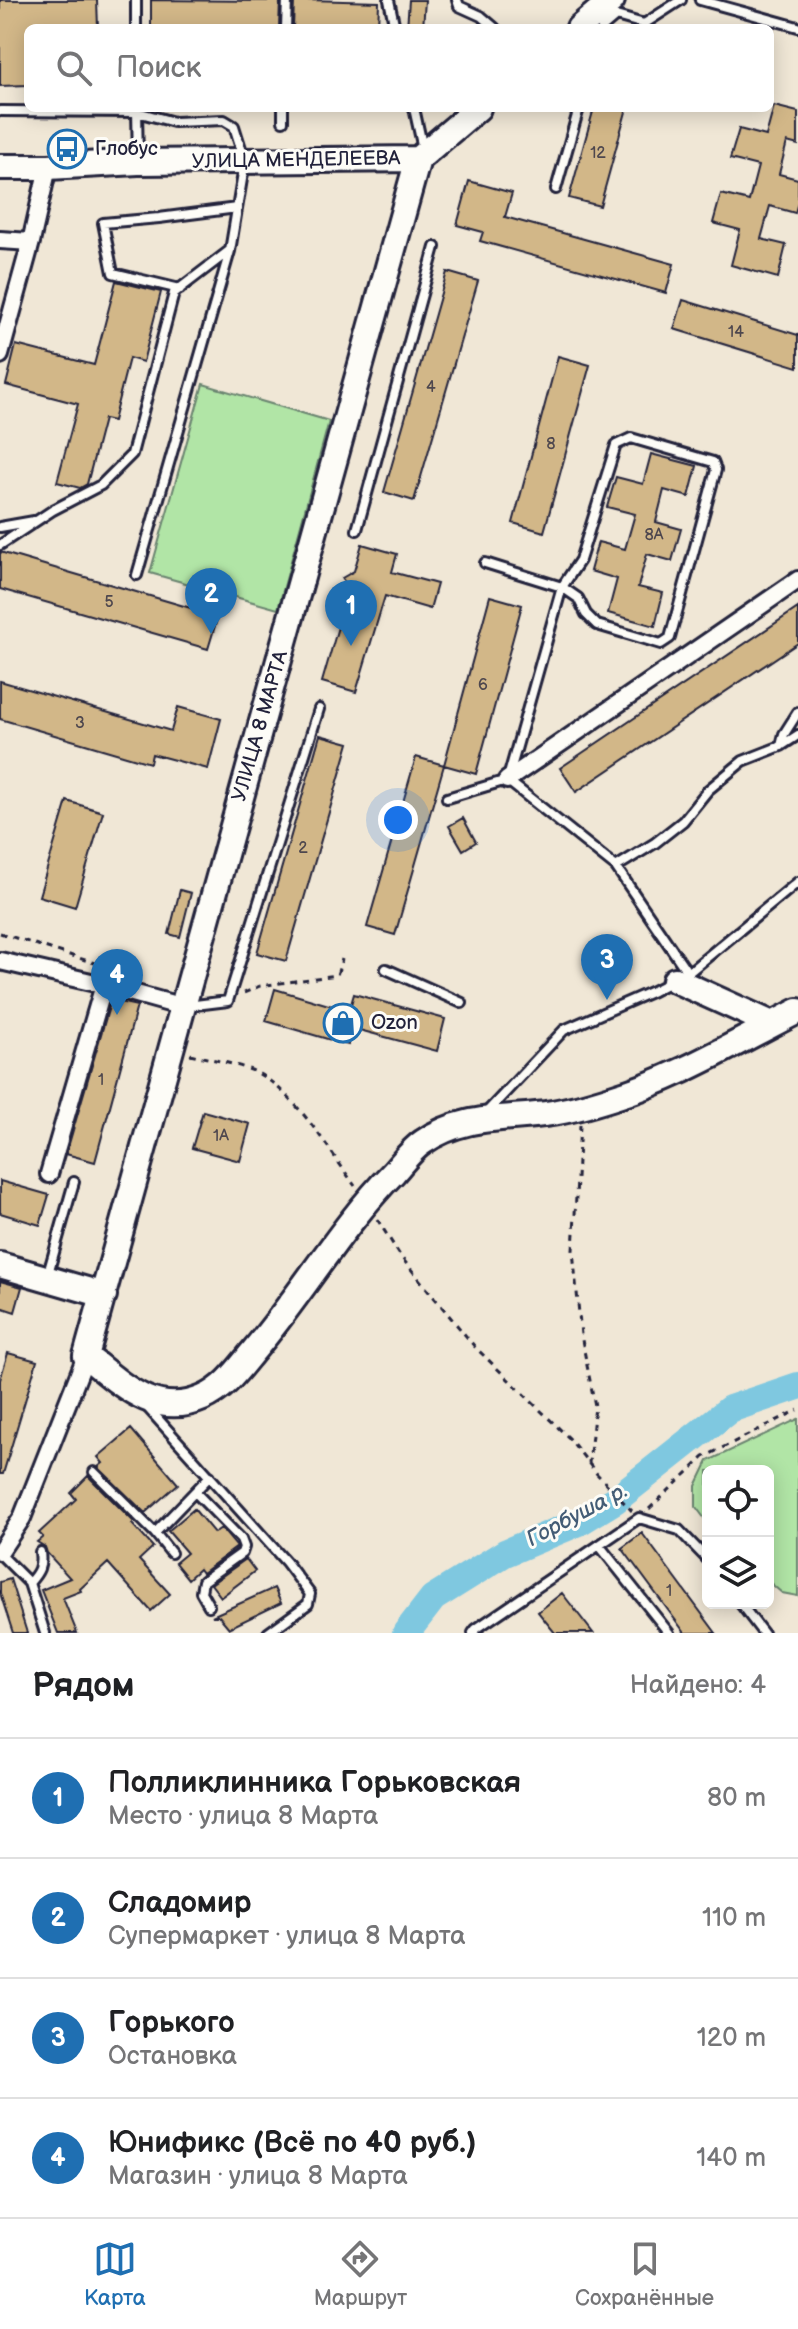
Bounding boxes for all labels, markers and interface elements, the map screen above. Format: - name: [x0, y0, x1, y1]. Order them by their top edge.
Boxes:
- search box: [24, 24, 774, 112]
- icon: search: [52, 46, 96, 90]
- text: Поиск: [116, 50, 202, 86]
- bus stop icon: Глобус: [46, 128, 88, 170]
- place label: Глобус: [95, 137, 158, 161]
- house number: 12: [590, 144, 606, 163]
- street label: УЛИЦА МЕНДЕЛЕЕВА: [191, 146, 401, 174]
- house number: 14: [728, 323, 744, 342]
- house number: 4: [426, 378, 436, 397]
- house number: 8: [546, 435, 556, 454]
- house number: 8А: [644, 526, 664, 545]
- pin: 2: [185, 568, 237, 634]
- pin: 1: [325, 580, 377, 646]
- house number: 5: [104, 593, 114, 612]
- street label: УЛИЦА 8 МАРТА: [227, 647, 293, 804]
- house number: 6: [478, 676, 488, 695]
- house number: 3: [75, 714, 85, 733]
- your location: [378, 800, 418, 840]
- house number: 2: [298, 839, 308, 858]
- pin: 3: [581, 934, 633, 1000]
- pin: 4: [91, 949, 143, 1015]
- shop icon: Ozon: [322, 1002, 364, 1044]
- place label: Ozon: [371, 1011, 418, 1035]
- house number: 1: [98, 1071, 104, 1090]
- house number: 1А: [213, 1127, 229, 1146]
- map controls: [702, 1465, 774, 1609]
- button: locate: [702, 1465, 774, 1537]
- water label: Горбуша р.: [522, 1477, 632, 1553]
- button: layers: [702, 1537, 774, 1609]
- house number: 1: [666, 1582, 672, 1601]
- text: Рядом: [32, 1665, 134, 1706]
- text: Найдено: 4: [630, 1670, 766, 1701]
- text: Полликлинника Горьковская: [108, 1765, 521, 1801]
- text: 1: [53, 1783, 63, 1814]
- text: 80 m: [707, 1783, 766, 1814]
- text: Место · улица 8 Марта: [108, 1801, 378, 1832]
- text: Сладомир: [108, 1885, 252, 1921]
- text: 2: [50, 1903, 66, 1934]
- text: 110 m: [702, 1903, 766, 1934]
- text: Супермаркет · улица 8 Марта: [108, 1921, 466, 1952]
- text: Горького: [108, 2005, 235, 2041]
- text: 3: [50, 2023, 66, 2054]
- text: 120 m: [697, 2023, 766, 2054]
- text: Остановка: [108, 2041, 237, 2072]
- text: Юнификс (Всё по 40 руб.): [108, 2125, 476, 2161]
- text: 4: [50, 2143, 66, 2174]
- text: 140 m: [696, 2143, 766, 2174]
- text: Магазин · улица 8 Марта: [108, 2161, 408, 2192]
- tab: Карта: [84, 2237, 146, 2312]
- tab: Маршрут: [314, 2237, 407, 2312]
- tab: Сохранённые: [575, 2237, 714, 2312]

